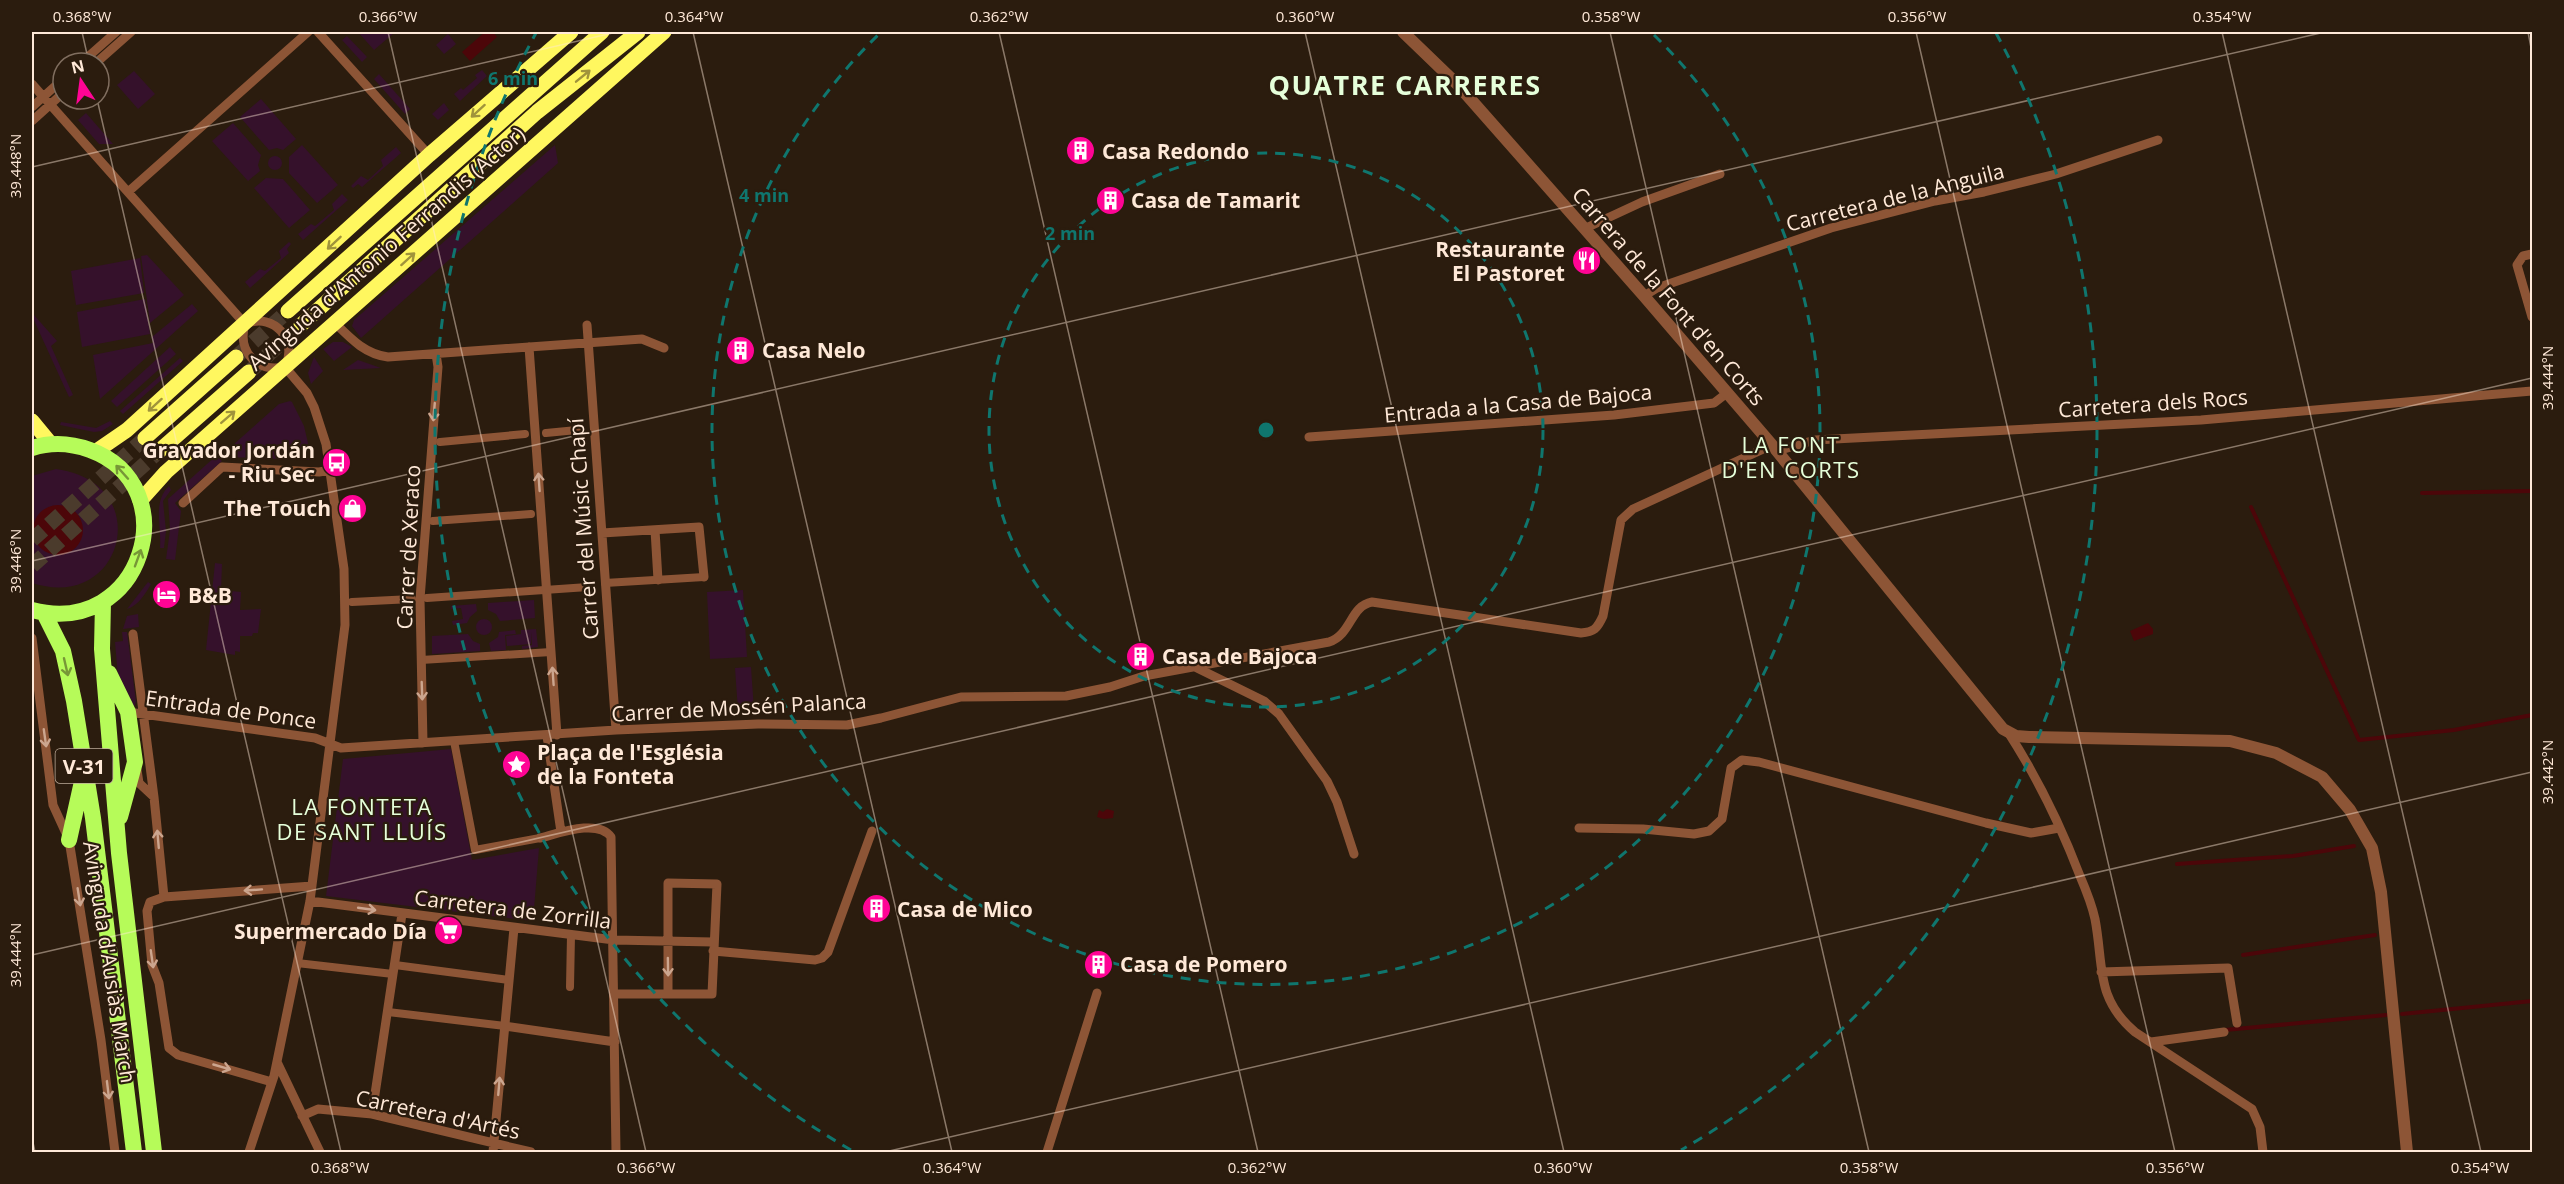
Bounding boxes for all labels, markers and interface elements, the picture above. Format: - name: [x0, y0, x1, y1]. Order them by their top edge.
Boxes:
- text: 0.368°W: [53, 6, 111, 26]
- text: 0.366°W: [359, 6, 417, 26]
- text: 0.364°W: [665, 6, 723, 26]
- text: 0.362°W: [970, 6, 1028, 26]
- text: 0.360°W: [1276, 6, 1334, 26]
- text: 0.358°W: [1582, 6, 1640, 26]
- text: 0.356°W: [1888, 6, 1946, 26]
- text: 0.354°W: [2193, 6, 2251, 26]
- north arrow: [51, 51, 111, 111]
- text: N: [69, 54, 86, 79]
- text: 6 min: [488, 66, 538, 90]
- district label: QUATRE CARRERES: [1268, 66, 1542, 103]
- one-way arrow: [574, 69, 590, 82]
- one-way arrow: [471, 104, 486, 118]
- street label: Avinguda d'Antonio Ferrandis (Actor): [241, 120, 531, 376]
- text: 39.448°N: [5, 134, 25, 198]
- building icon: Casa Redondo: [1065, 135, 1097, 167]
- place label: Casa Redondo: [1102, 137, 1249, 165]
- street label: Carretera de la Anguila: [1783, 156, 2007, 238]
- street label: Carrera de la Font d'en Corts: [1566, 181, 1772, 411]
- text: 4 min: [739, 183, 789, 207]
- building icon: Casa de Tamarit: [1094, 184, 1126, 216]
- place label: Casa de Tamarit: [1131, 186, 1300, 214]
- text: 2 min: [1045, 221, 1095, 245]
- one-way arrow: [327, 235, 342, 249]
- place label: Restaurante El Pastoret: [1435, 235, 1565, 287]
- restaurant icon: Restaurante El Pastoret: [1570, 245, 1602, 277]
- one-way arrow: [400, 252, 415, 266]
- building icon: Casa Nelo: [725, 334, 757, 366]
- place label: Casa Nelo: [762, 336, 866, 364]
- text: 39.444°N: [2537, 346, 2557, 410]
- street label: Entrada a la Casa de Bajoca: [1383, 377, 1653, 429]
- street label: Carretera dels Rocs: [2057, 382, 2249, 424]
- one-way arrow: [148, 398, 163, 412]
- one-way arrow: [428, 402, 439, 422]
- one-way arrow: [219, 411, 235, 425]
- street label: Carrer del Músic Chapí: [561, 417, 605, 641]
- centre of rings: [1256, 420, 1276, 440]
- district label: LA FONT D'EN CORTS: [1721, 429, 1861, 484]
- place label: Gravador Jordán - Riu Sec: [142, 436, 315, 488]
- bus stop icon: Gravador Jordán - Riu Sec: [320, 446, 352, 478]
- street label: Carrer de Xeraco: [390, 464, 426, 630]
- one-way arrow: [115, 465, 129, 480]
- one-way arrow: [533, 472, 544, 492]
- shop icon: The Touch: [336, 492, 368, 524]
- place label: The Touch: [224, 494, 331, 522]
- text: 39.446°N: [5, 529, 25, 593]
- one-way arrow: [134, 549, 145, 568]
- hotel icon: B&B: [151, 579, 183, 611]
- place label: B&B: [188, 581, 232, 609]
- building icon: Casa de Bajoca: [1125, 640, 1157, 672]
- place label: Casa de Bajoca: [1162, 642, 1317, 670]
- one-way arrow: [61, 657, 73, 676]
- one-way arrow: [547, 667, 558, 687]
- one-way arrow: [417, 680, 428, 700]
- street label: Entrada de Ponce: [144, 683, 318, 735]
- street label: Carrer de Mossén Palanca: [611, 686, 867, 728]
- one-way arrow: [40, 727, 51, 747]
- place label: Plaça de l'Església de la Fonteta: [537, 738, 724, 790]
- text: 39.442°N: [2537, 740, 2557, 804]
- place icon: Plaça de l'Església de la Fonteta: [500, 748, 532, 780]
- road number: V-31: [56, 749, 112, 783]
- district label: LA FONTETA DE SANT LLUÍS: [277, 791, 448, 846]
- one-way arrow: [152, 829, 163, 849]
- street label: Avinguda d'Ausiàs March: [77, 839, 143, 1085]
- street label: Carretera de Zorrilla: [413, 883, 613, 935]
- one-way arrow: [244, 885, 264, 896]
- one-way arrow: [73, 887, 84, 907]
- building icon: Casa de Mico: [860, 893, 892, 925]
- place label: Casa de Mico: [897, 895, 1033, 923]
- one-way arrow: [357, 903, 377, 914]
- supermarket icon: Supermercado Día: [432, 915, 464, 947]
- place label: Supermercado Día: [234, 917, 427, 945]
- text: 39.444°N: [5, 923, 25, 987]
- building icon: Casa de Pomero: [1083, 948, 1115, 980]
- one-way arrow: [147, 949, 158, 969]
- place label: Casa de Pomero: [1120, 950, 1288, 978]
- one-way arrow: [662, 957, 674, 977]
- one-way arrow: [212, 1062, 231, 1073]
- one-way arrow: [494, 1076, 505, 1096]
- one-way arrow: [102, 1080, 113, 1100]
- street label: Carretera d'Artés: [353, 1083, 523, 1145]
- text: 0.368°W: [311, 1157, 369, 1177]
- text: 0.366°W: [617, 1157, 675, 1177]
- text: 0.364°W: [923, 1157, 981, 1177]
- text: 0.362°W: [1228, 1157, 1286, 1177]
- text: 0.360°W: [1534, 1157, 1592, 1177]
- text: 0.358°W: [1840, 1157, 1898, 1177]
- text: 0.356°W: [2146, 1157, 2204, 1177]
- text: 0.354°W: [2451, 1157, 2509, 1177]

